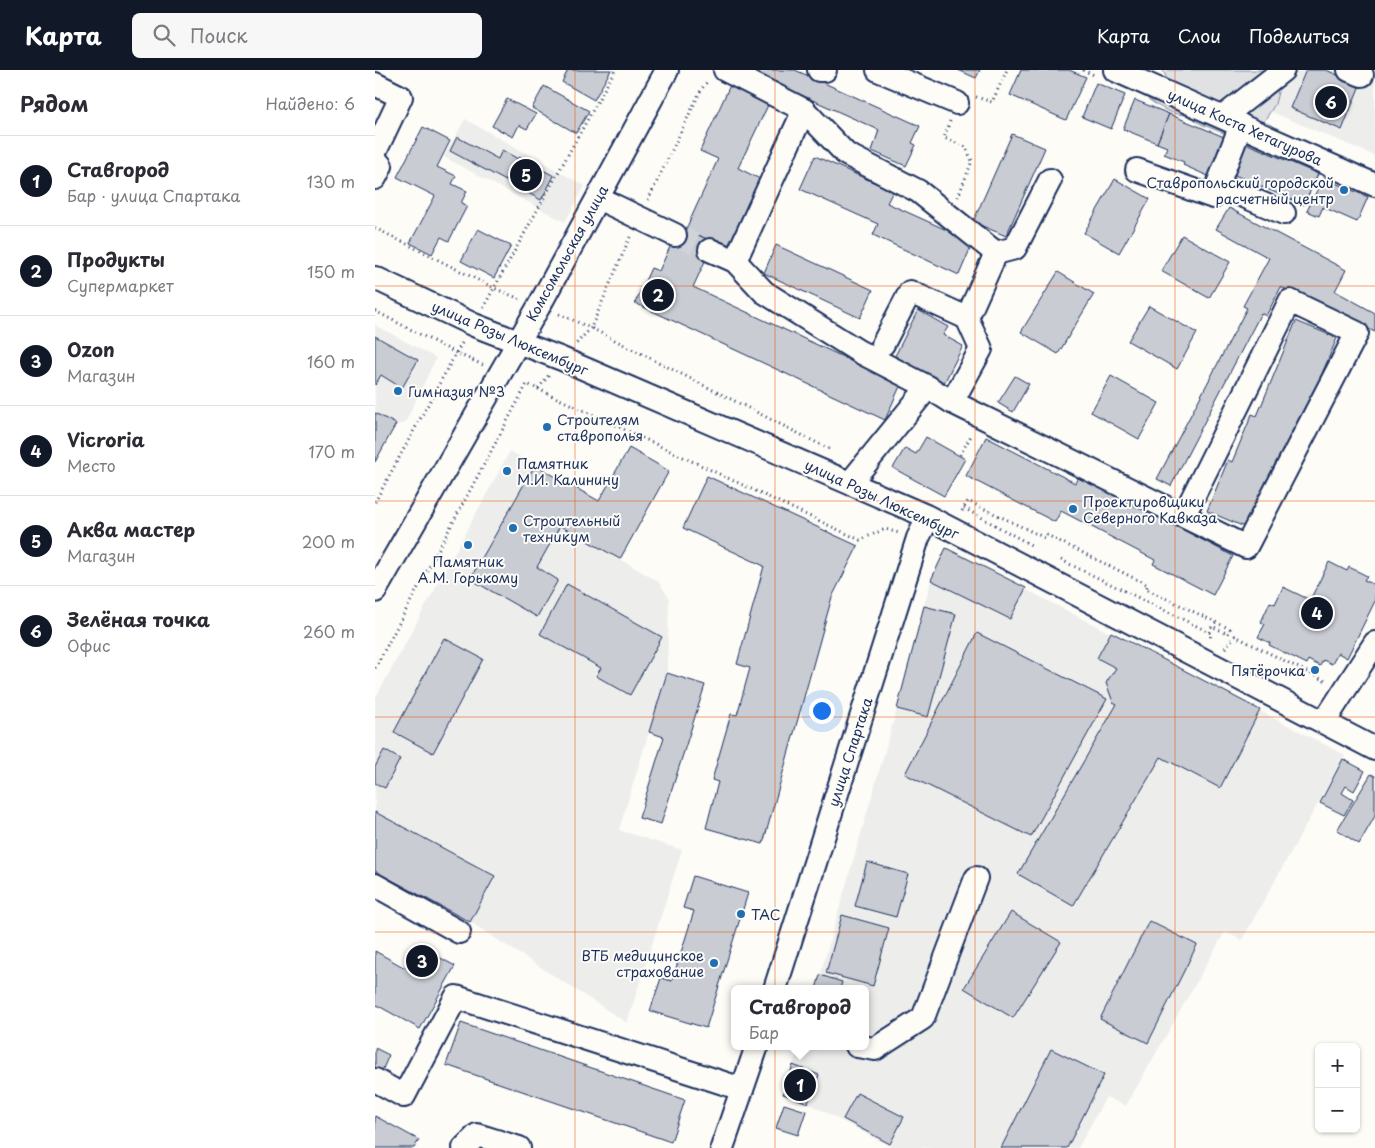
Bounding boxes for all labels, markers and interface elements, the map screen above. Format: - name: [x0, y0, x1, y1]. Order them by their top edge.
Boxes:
- search box: [132, 13, 482, 58]
- text: Карта: [25, 17, 102, 53]
- icon: search: [150, 21, 178, 49]
- text: Поиск: [190, 21, 248, 49]
- text: Карта: [1097, 22, 1150, 49]
- text: Слои: [1178, 22, 1221, 49]
- text: Поделиться: [1249, 22, 1350, 49]
- street label: улица Коста Хетагурова: [1164, 83, 1326, 171]
- pin: 6: [1315, 83, 1347, 121]
- text: Рядом: [20, 87, 88, 119]
- text: Найдено: 6: [265, 91, 355, 115]
- text: Ставгород: [67, 155, 169, 183]
- pin: 5: [510, 156, 542, 194]
- text: 1: [32, 169, 40, 193]
- text: 130 m: [307, 169, 355, 193]
- place label: Ставропольский городской расчетный центр: [1147, 172, 1334, 209]
- street label: Комсомольская улица: [521, 181, 613, 325]
- text: Бар · улица Спартака: [67, 183, 240, 207]
- marker: Ставропольский городской расчетный центр: [1338, 184, 1350, 196]
- text: Продукты: [67, 245, 165, 273]
- text: 2: [30, 259, 42, 283]
- text: 150 m: [307, 259, 355, 283]
- text: Супермаркет: [67, 273, 174, 297]
- pin: 2: [642, 276, 674, 314]
- street label: улица Розы Люксембург: [429, 295, 592, 381]
- text: Ozon: [67, 335, 115, 363]
- text: 3: [31, 349, 41, 373]
- text: 160 m: [307, 349, 355, 373]
- text: Магазин: [67, 363, 136, 387]
- place label: Гимназия №3: [408, 381, 505, 402]
- marker: Гимназия №3: [392, 385, 404, 397]
- place label: Строителям ставрополья: [557, 409, 643, 446]
- marker: Строителям ставрополья: [541, 421, 553, 433]
- text: Vicroria: [67, 425, 145, 453]
- text: 4: [31, 439, 41, 463]
- text: 170 m: [309, 439, 355, 463]
- text: Место: [67, 453, 116, 477]
- place label: Памятник М.И. Калинину: [517, 453, 619, 490]
- street label: улица Розы Люксембург: [801, 454, 963, 544]
- marker: Памятник М.И. Калинину: [501, 465, 513, 477]
- place label: Проектировщики Северного Кавказа: [1083, 491, 1217, 528]
- marker: Проектировщики Северного Кавказа: [1067, 503, 1079, 515]
- place label: Строительный техникум: [523, 510, 621, 547]
- text: Аква мастер: [67, 515, 195, 543]
- marker: Строительный техникум: [507, 522, 519, 534]
- text: 5: [31, 529, 41, 553]
- text: 200 m: [302, 529, 355, 553]
- marker: Памятник А.М. Горькому: [462, 539, 474, 551]
- text: Магазин: [67, 543, 136, 567]
- place label: Памятник А.М. Горькому: [418, 551, 518, 588]
- pin: 4: [1301, 594, 1333, 632]
- text: Зелёная точка: [67, 605, 210, 633]
- text: 6: [30, 619, 42, 643]
- text: 260 m: [303, 619, 355, 643]
- text: Офис: [67, 633, 110, 657]
- place label: Пятёрочка: [1231, 660, 1305, 681]
- marker: Пятёрочка: [1309, 664, 1321, 676]
- street label: улица Спартака: [822, 695, 878, 809]
- your location: [809, 698, 835, 724]
- place label: ТАС: [751, 904, 781, 925]
- marker: ТАС: [735, 908, 747, 920]
- pin: 3: [406, 942, 438, 980]
- place label: ВТБ медицинское страхование: [581, 945, 704, 982]
- marker: ВТБ медицинское страхование: [708, 957, 720, 969]
- popup: [731, 985, 869, 1050]
- text: Ставгород: [749, 992, 851, 1020]
- text: Бар: [749, 1020, 779, 1044]
- map controls: [1315, 1043, 1360, 1133]
- button: +: [1315, 1043, 1360, 1088]
- pin: 1: [784, 1066, 816, 1104]
- button: −: [1315, 1088, 1360, 1133]

